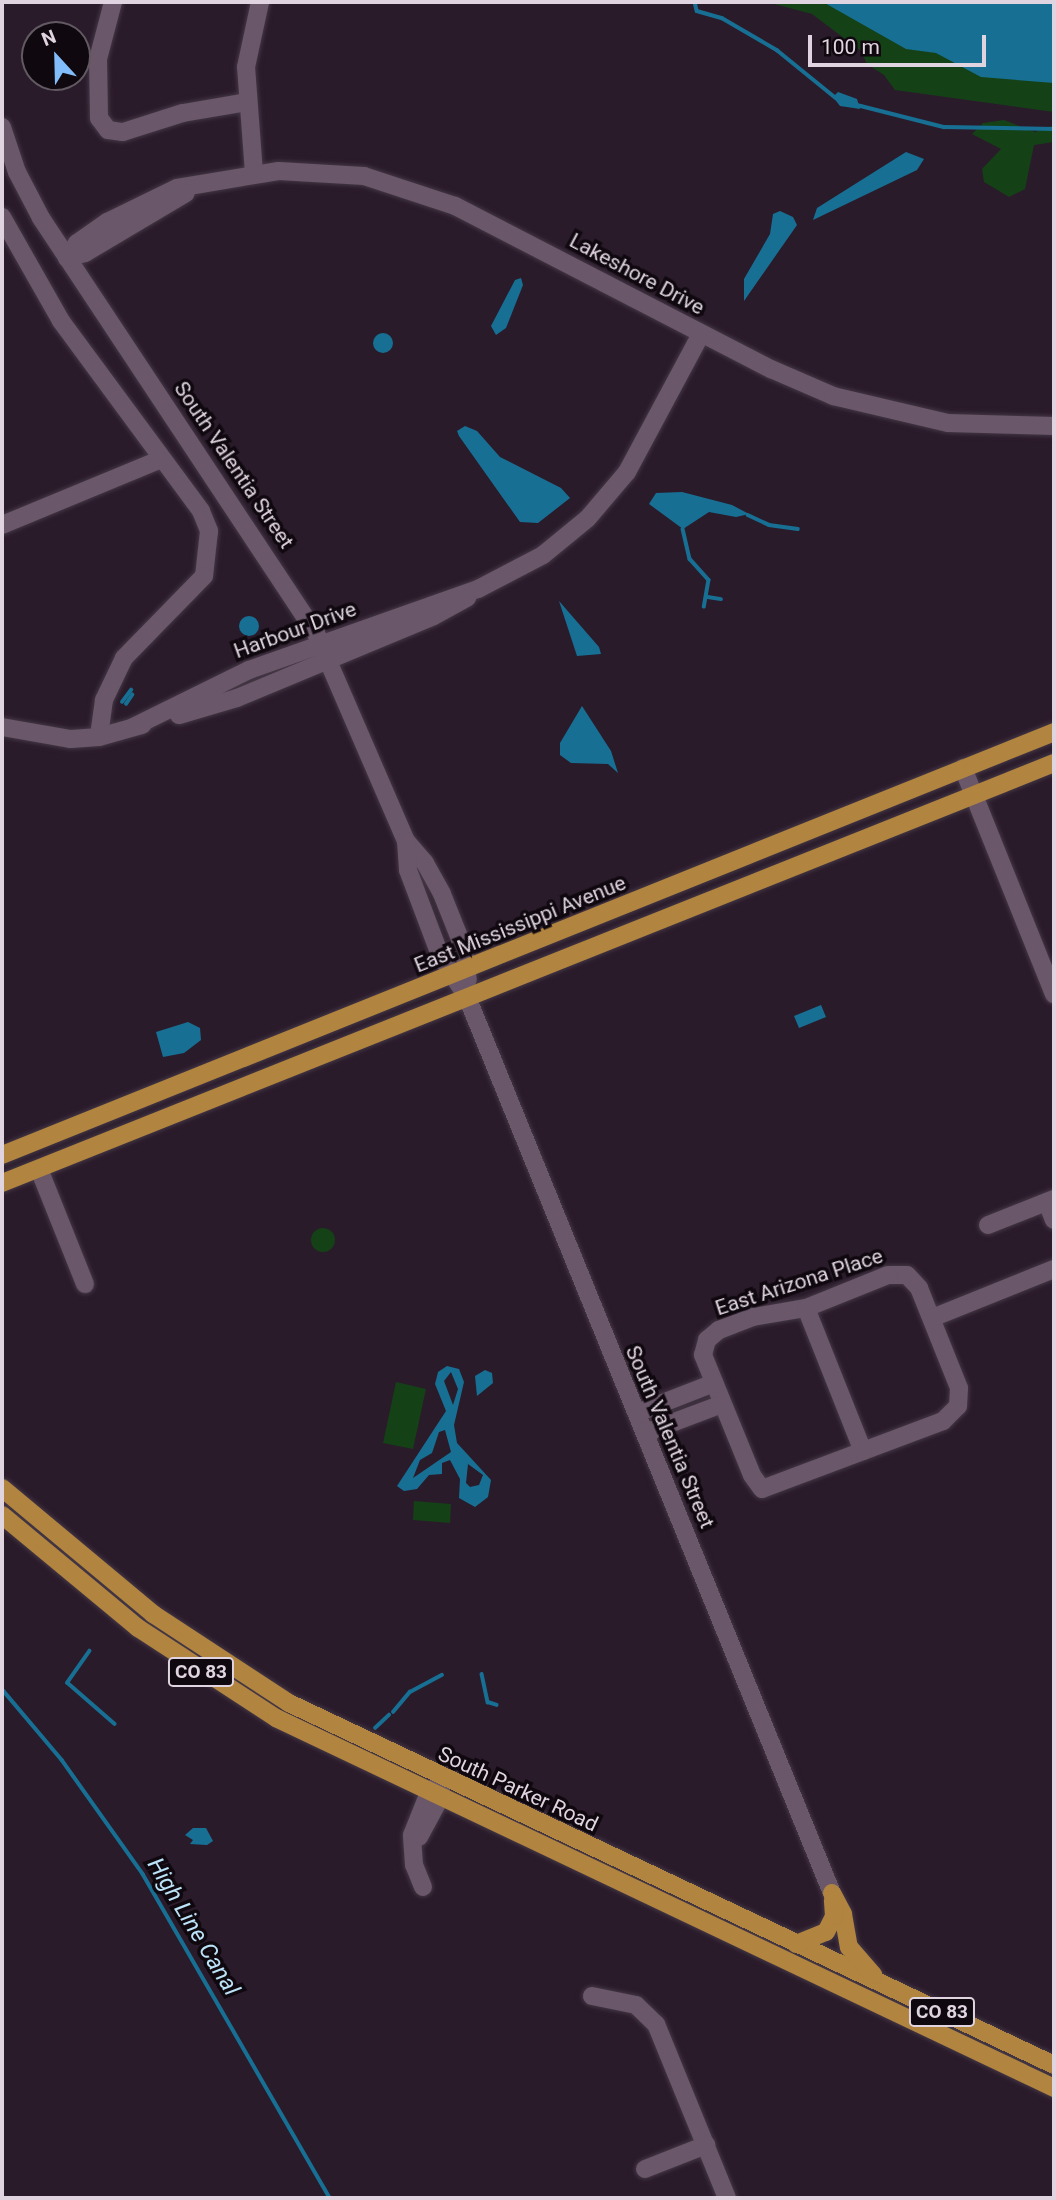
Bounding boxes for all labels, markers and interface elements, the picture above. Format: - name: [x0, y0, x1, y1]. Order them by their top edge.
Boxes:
- north arrow: [21, 21, 91, 91]
- scale bar: [811, 21, 990, 65]
- text: N: [38, 25, 59, 51]
- text: 100 m: [821, 35, 880, 59]
- street label: Lakeshore Drive: [565, 228, 709, 320]
- street label: South Valentia Street: [169, 377, 299, 553]
- street label: Harbour Drive: [230, 596, 360, 664]
- street label: East Mississippi Avenue: [411, 870, 629, 978]
- street label: East Arizona Place: [712, 1243, 886, 1321]
- street label: South Valentia Street: [620, 1342, 720, 1532]
- road number: CO 83: [168, 1656, 234, 1688]
- street label: South Parker Road: [434, 1741, 602, 1837]
- water label: High Line Canal: [141, 1853, 245, 2001]
- road number: CO 83: [909, 1996, 975, 2028]

